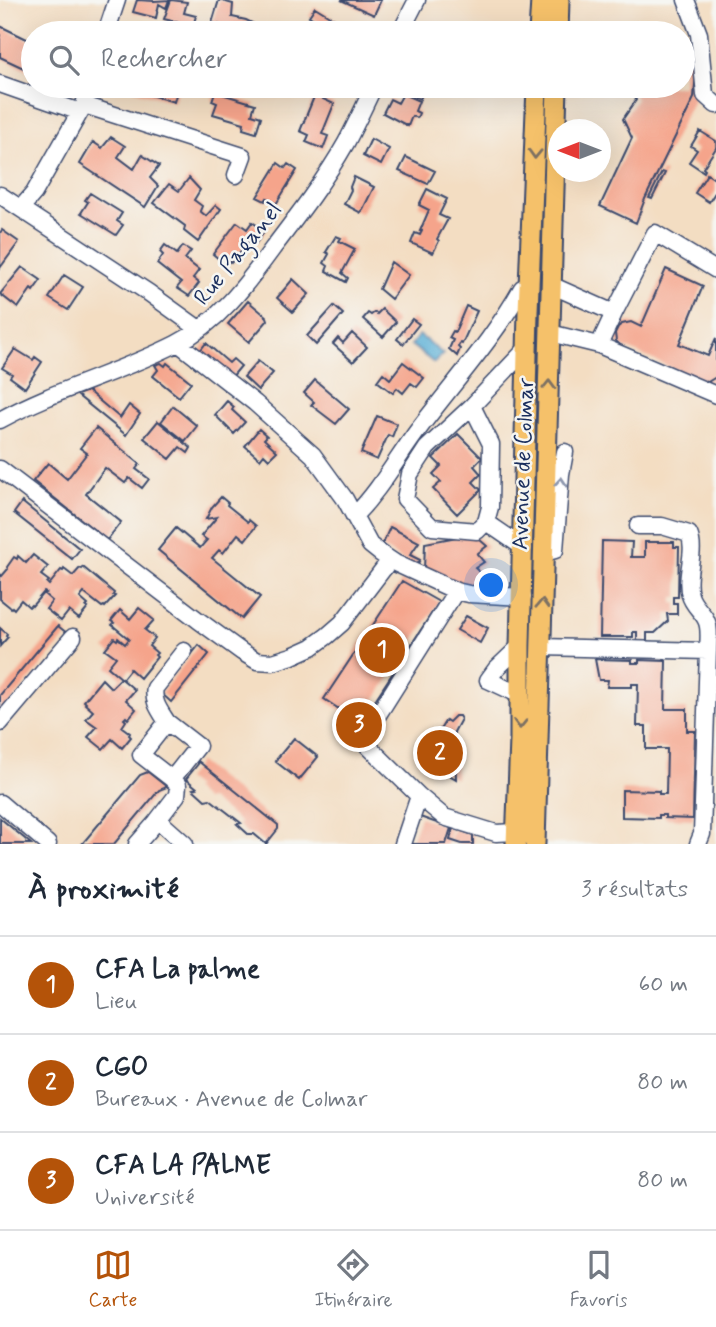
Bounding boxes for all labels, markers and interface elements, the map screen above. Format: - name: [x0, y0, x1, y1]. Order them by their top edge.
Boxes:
- search box: [21, 21, 695, 98]
- icon: search: [45, 41, 83, 79]
- text: Rechercher: [101, 43, 227, 77]
- north arrow: [548, 119, 611, 182]
- one-way arrow: [527, 149, 542, 160]
- street label: Rue Paganel: [188, 196, 291, 313]
- street label: Avenue de Colmar: [506, 377, 542, 551]
- one-way arrow: [541, 379, 556, 390]
- one-way arrow: [553, 476, 568, 487]
- your location: [474, 568, 508, 602]
- one-way arrow: [534, 599, 550, 609]
- pin: 1: [359, 624, 405, 676]
- pin: 3: [336, 699, 382, 751]
- one-way arrow: [512, 719, 528, 730]
- pin: 2: [417, 727, 463, 779]
- text: À proximité: [28, 870, 179, 909]
- text: 3 résultats: [581, 875, 688, 905]
- text: CFA La palme: [95, 953, 260, 987]
- text: 1: [46, 970, 56, 1000]
- text: 60 m: [639, 970, 688, 1000]
- text: Lieu: [95, 987, 137, 1017]
- text: CGO: [95, 1051, 148, 1085]
- text: 2: [45, 1068, 57, 1098]
- text: 80 m: [637, 1068, 688, 1098]
- text: Bureaux · Avenue de Colmar: [95, 1085, 367, 1115]
- text: CFA LA PALME: [95, 1149, 271, 1183]
- text: 3: [46, 1166, 56, 1196]
- text: 80 m: [637, 1166, 688, 1196]
- text: Université: [95, 1183, 195, 1213]
- tab: Carte: [89, 1246, 137, 1313]
- tab: Itinéraire: [314, 1246, 392, 1313]
- tab: Favoris: [570, 1246, 627, 1313]

